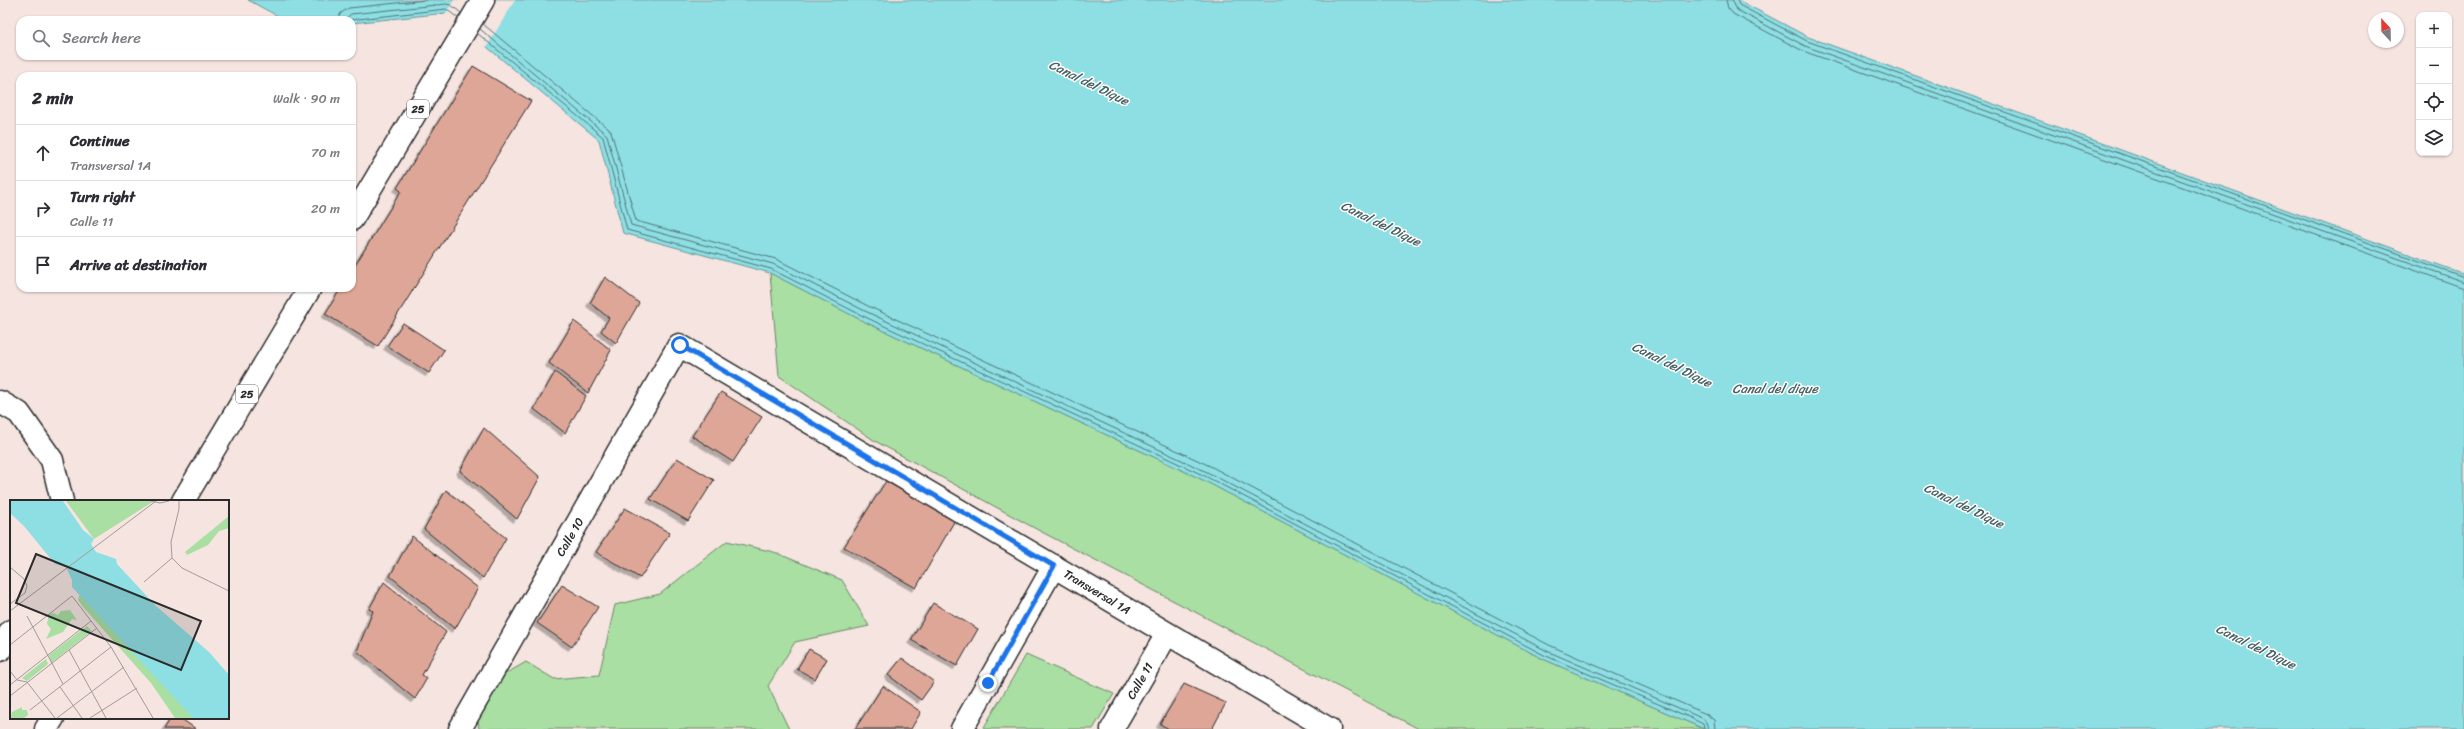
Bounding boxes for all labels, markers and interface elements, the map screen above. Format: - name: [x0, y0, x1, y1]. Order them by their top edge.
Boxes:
- north arrow: [2368, 12, 2404, 48]
- map controls: [2416, 12, 2452, 156]
- button: +: [2416, 12, 2452, 48]
- search box: [16, 16, 356, 60]
- text: Search here: [62, 25, 141, 51]
- icon: search: [30, 27, 52, 49]
- button: −: [2416, 48, 2452, 84]
- water label: Canal del Dique: [1045, 53, 1134, 112]
- text: 2 min: [32, 83, 73, 113]
- button: locate: [2416, 84, 2452, 120]
- text: Walk · 90 m: [273, 87, 340, 110]
- road number: 25: [407, 100, 429, 118]
- button: layers: [2416, 120, 2452, 156]
- text: Continue: [70, 128, 130, 154]
- text: 70 m: [311, 141, 340, 164]
- icon: ahead: [32, 142, 54, 164]
- text: Transversal 1A: [70, 154, 151, 177]
- text: Turn right: [70, 184, 135, 210]
- water label: Canal del Dique: [1337, 194, 1426, 253]
- text: 20 m: [311, 197, 340, 220]
- icon: right: [32, 198, 54, 220]
- text: Calle 11: [70, 210, 113, 233]
- text: Arrive at destination: [70, 252, 207, 278]
- icon: arrive: [32, 254, 54, 276]
- water label: Canal del Dique: [1628, 335, 1717, 394]
- route start: [671, 336, 689, 354]
- water label: Canal del dique: [1732, 377, 1819, 400]
- road number: 25: [236, 385, 258, 403]
- water label: Canal del Dique: [1920, 476, 2009, 535]
- inset map: [10, 500, 229, 719]
- street label: Calle 10: [550, 513, 590, 561]
- street label: Transversal 1A: [1059, 563, 1135, 621]
- water label: Canal del Dique: [2212, 617, 2301, 676]
- street label: Calle 11: [1120, 658, 1160, 704]
- route end: [979, 674, 997, 692]

